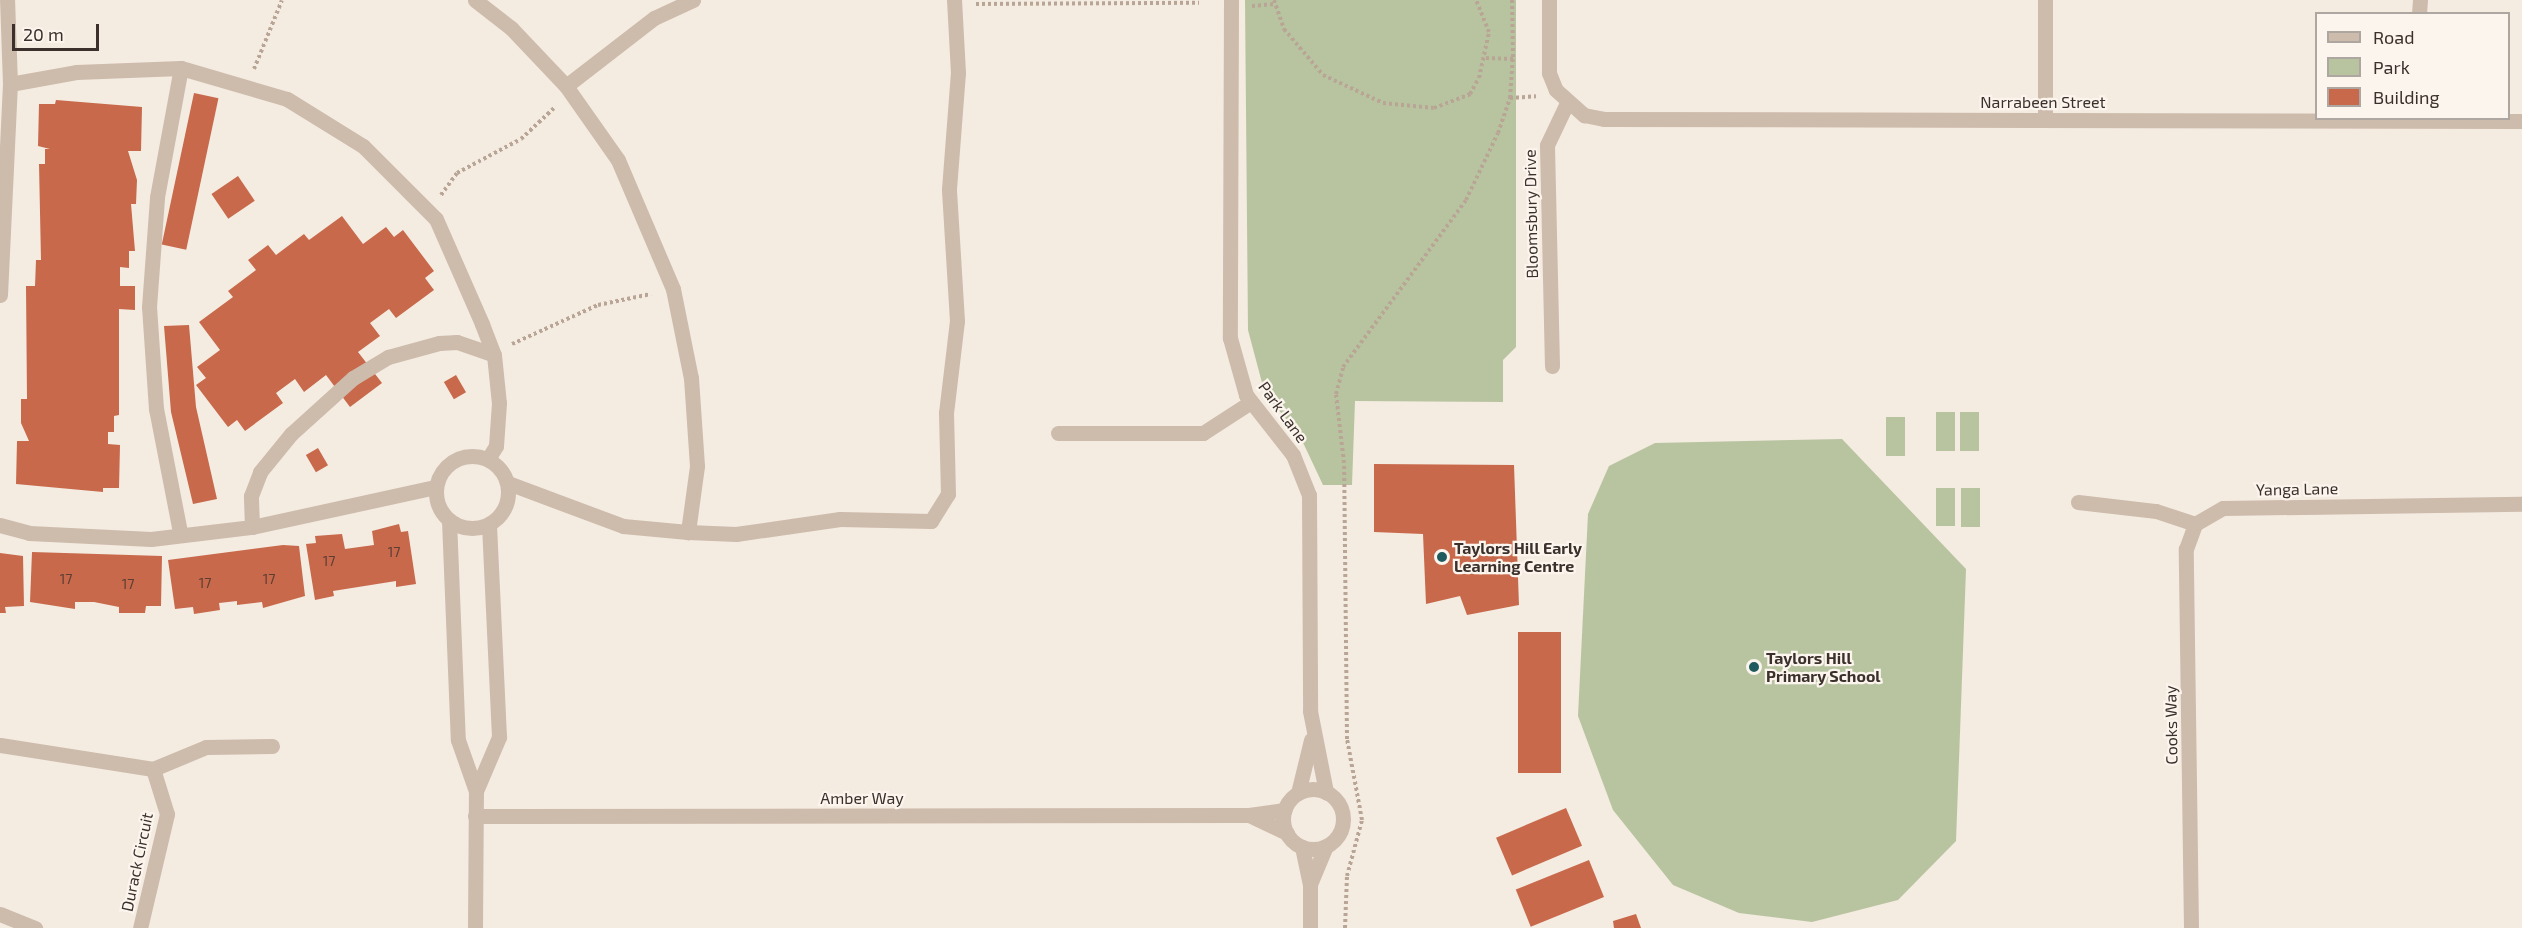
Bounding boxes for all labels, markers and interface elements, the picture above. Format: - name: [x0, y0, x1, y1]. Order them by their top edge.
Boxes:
- scale bar: [15, 12, 102, 50]
- legend: [2315, 12, 2510, 120]
- text: 20 m: [23, 23, 64, 45]
- text: Road: [2373, 26, 2414, 48]
- text: Park: [2373, 56, 2410, 78]
- text: Building: [2373, 86, 2440, 108]
- street label: Narrabeen Street: [1980, 92, 2106, 112]
- street label: Bloomsbury Drive: [1520, 149, 1542, 279]
- street label: Park Lane: [1254, 378, 1312, 446]
- street label: Yanga Lane: [2256, 479, 2338, 499]
- place label: Taylors Hill Early Learning Centre: [1454, 538, 1582, 576]
- house number: 17: [388, 544, 400, 560]
- marker: Taylors Hill Early Learning Centre: [1435, 550, 1449, 564]
- house number: 17: [323, 553, 335, 569]
- house number: 17: [60, 571, 72, 587]
- house number: 17: [263, 571, 275, 587]
- house number: 17: [199, 575, 211, 591]
- house number: 17: [122, 576, 134, 592]
- place label: Taylors Hill Primary School: [1766, 648, 1881, 686]
- marker: Taylors Hill Primary School: [1747, 660, 1761, 674]
- street label: Cooks Way: [2161, 685, 2181, 765]
- street label: Amber Way: [820, 788, 904, 808]
- street label: Durack Circuit: [117, 811, 157, 913]

